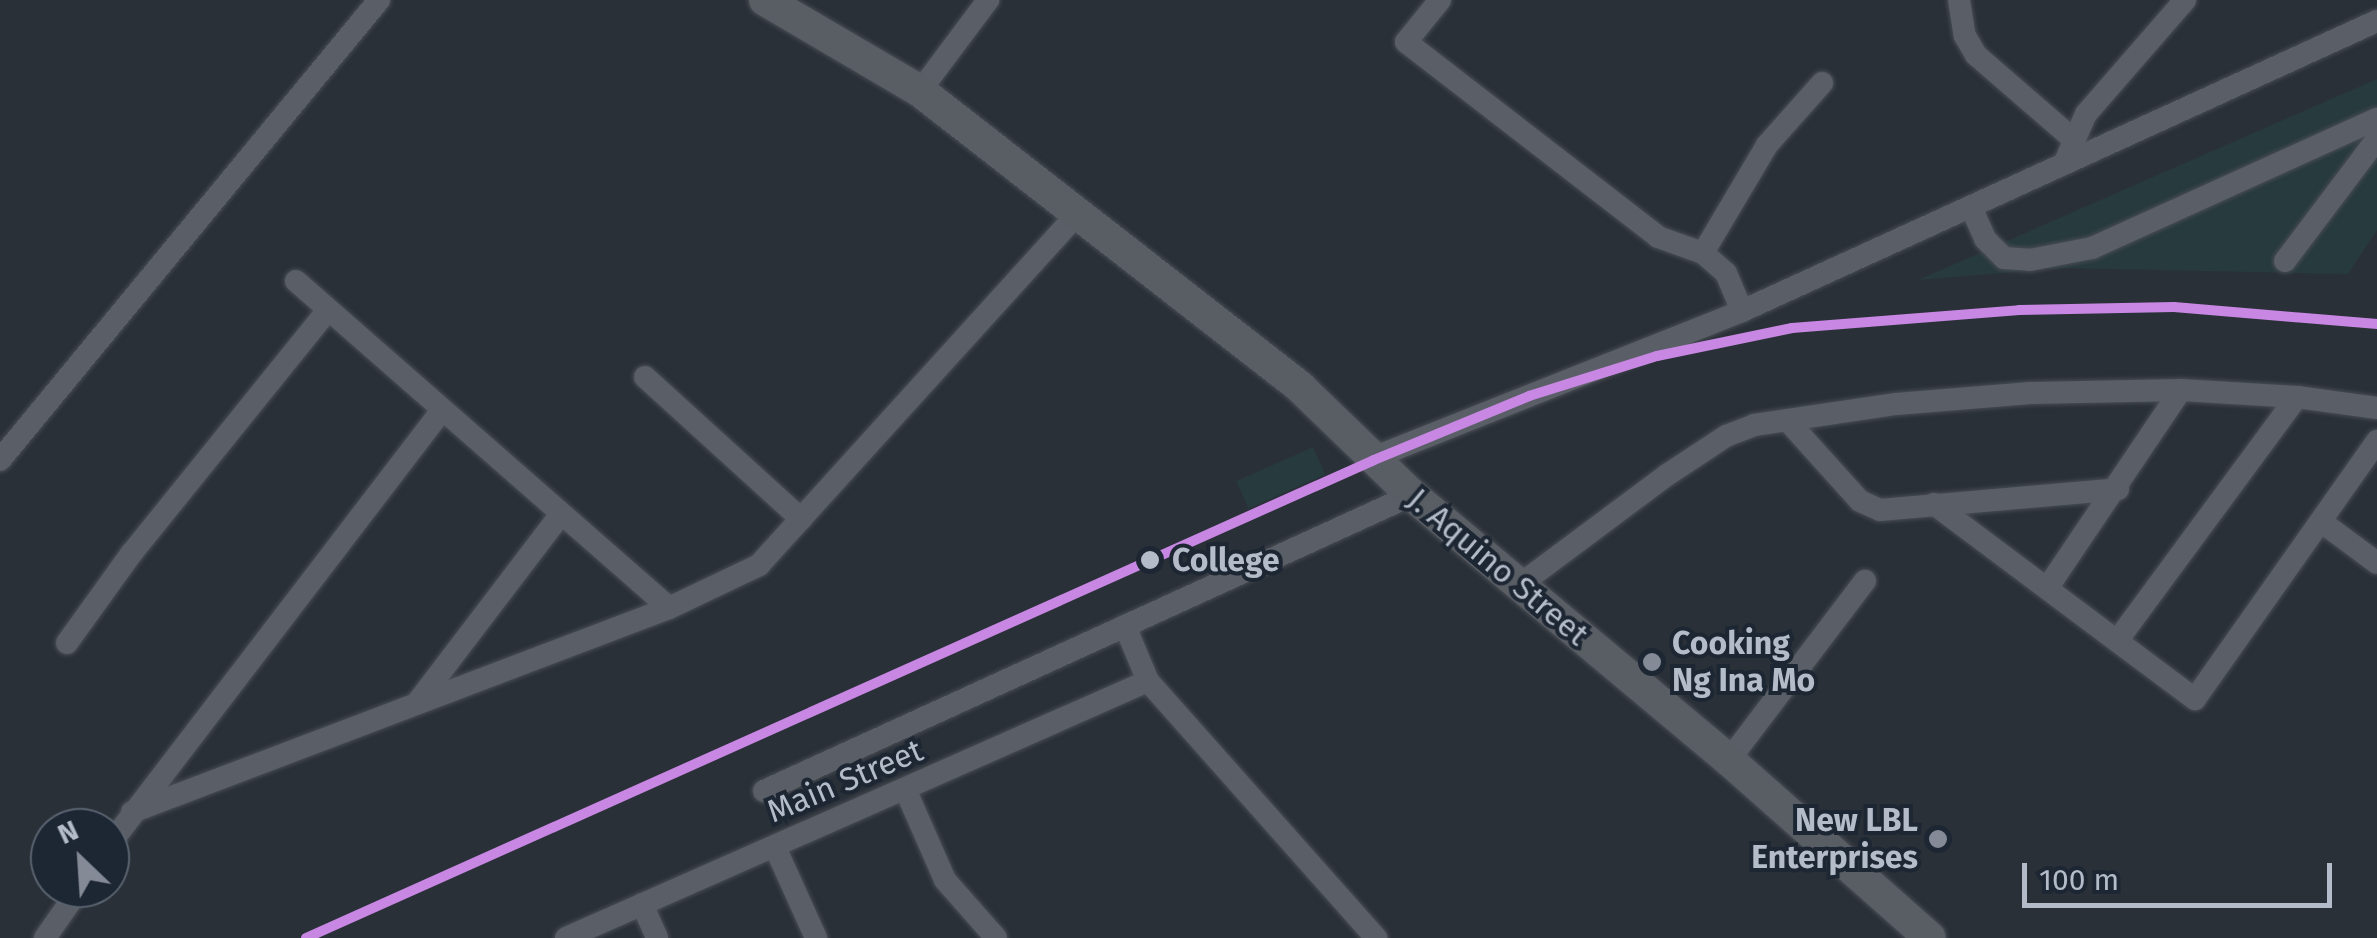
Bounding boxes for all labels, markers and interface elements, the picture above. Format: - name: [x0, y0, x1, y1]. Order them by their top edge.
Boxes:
- street label: J. Aquino Street: [1400, 480, 1596, 654]
- place label: College: [1172, 541, 1280, 579]
- marker: College: [1137, 547, 1163, 573]
- place label: Cooking Ng Ina Mo: [1672, 625, 1815, 700]
- marker: Cooking Ng Ina Mo: [1641, 651, 1663, 673]
- street label: Main Street: [761, 731, 929, 831]
- place label: New LBL Enterprises: [1751, 802, 1918, 877]
- north arrow: [30, 808, 130, 908]
- text: N: [53, 813, 83, 851]
- marker: New LBL Enterprises: [1927, 828, 1949, 850]
- scale bar: [2027, 843, 2337, 905]
- text: 100 m: [2039, 862, 2119, 898]

